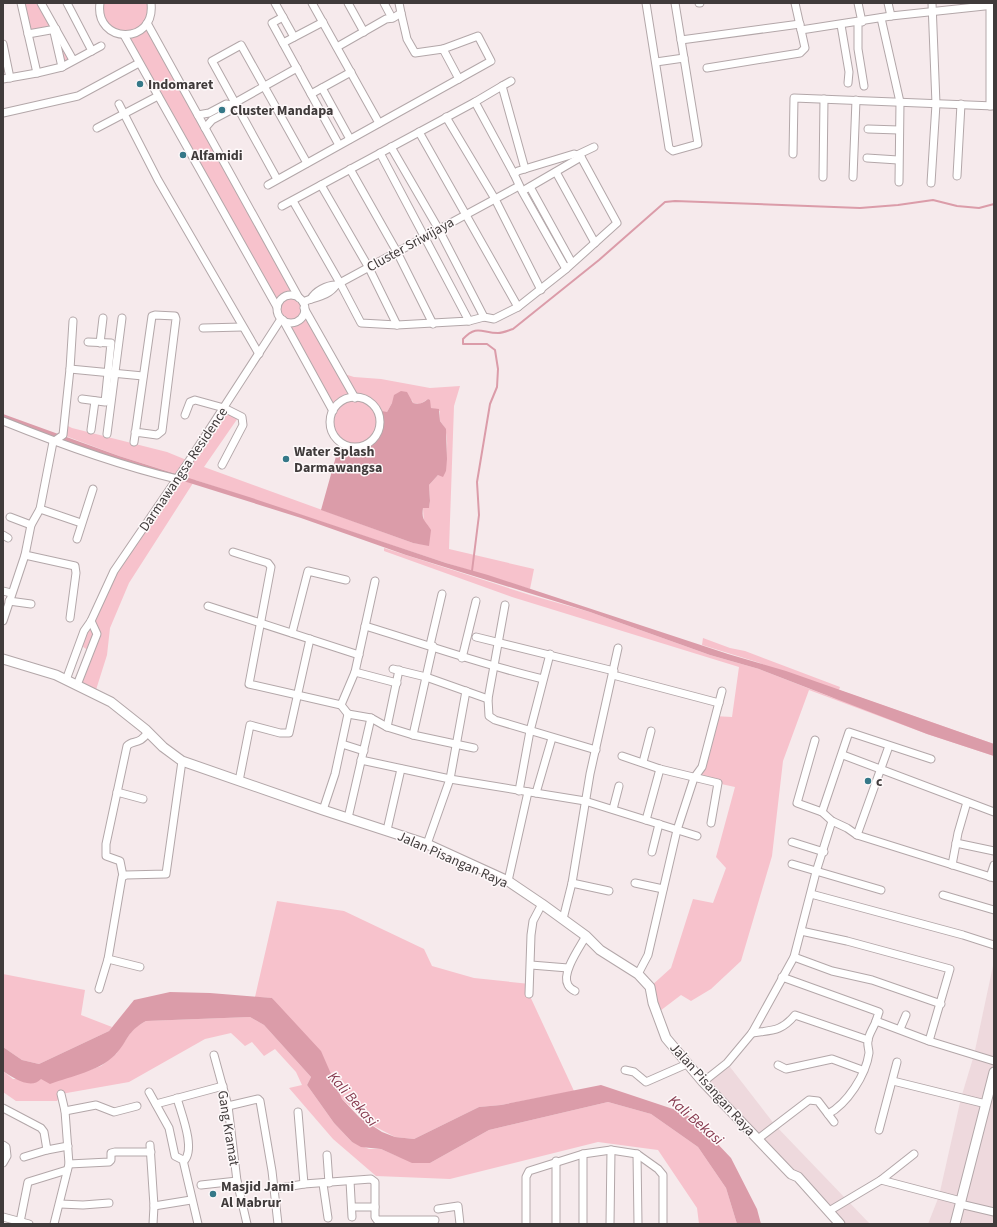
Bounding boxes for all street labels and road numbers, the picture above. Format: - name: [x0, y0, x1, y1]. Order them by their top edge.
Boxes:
- street label: Cluster Sriwijaya: [363, 213, 458, 277]
- street label: Darmawangsa Residence: [135, 403, 233, 536]
- street label: Jalan Pisangan Raya: [394, 826, 511, 893]
- street label: Jalan Pisangan Raya: [665, 1039, 760, 1141]
- street label: Gang Kramat: [212, 1089, 244, 1168]

